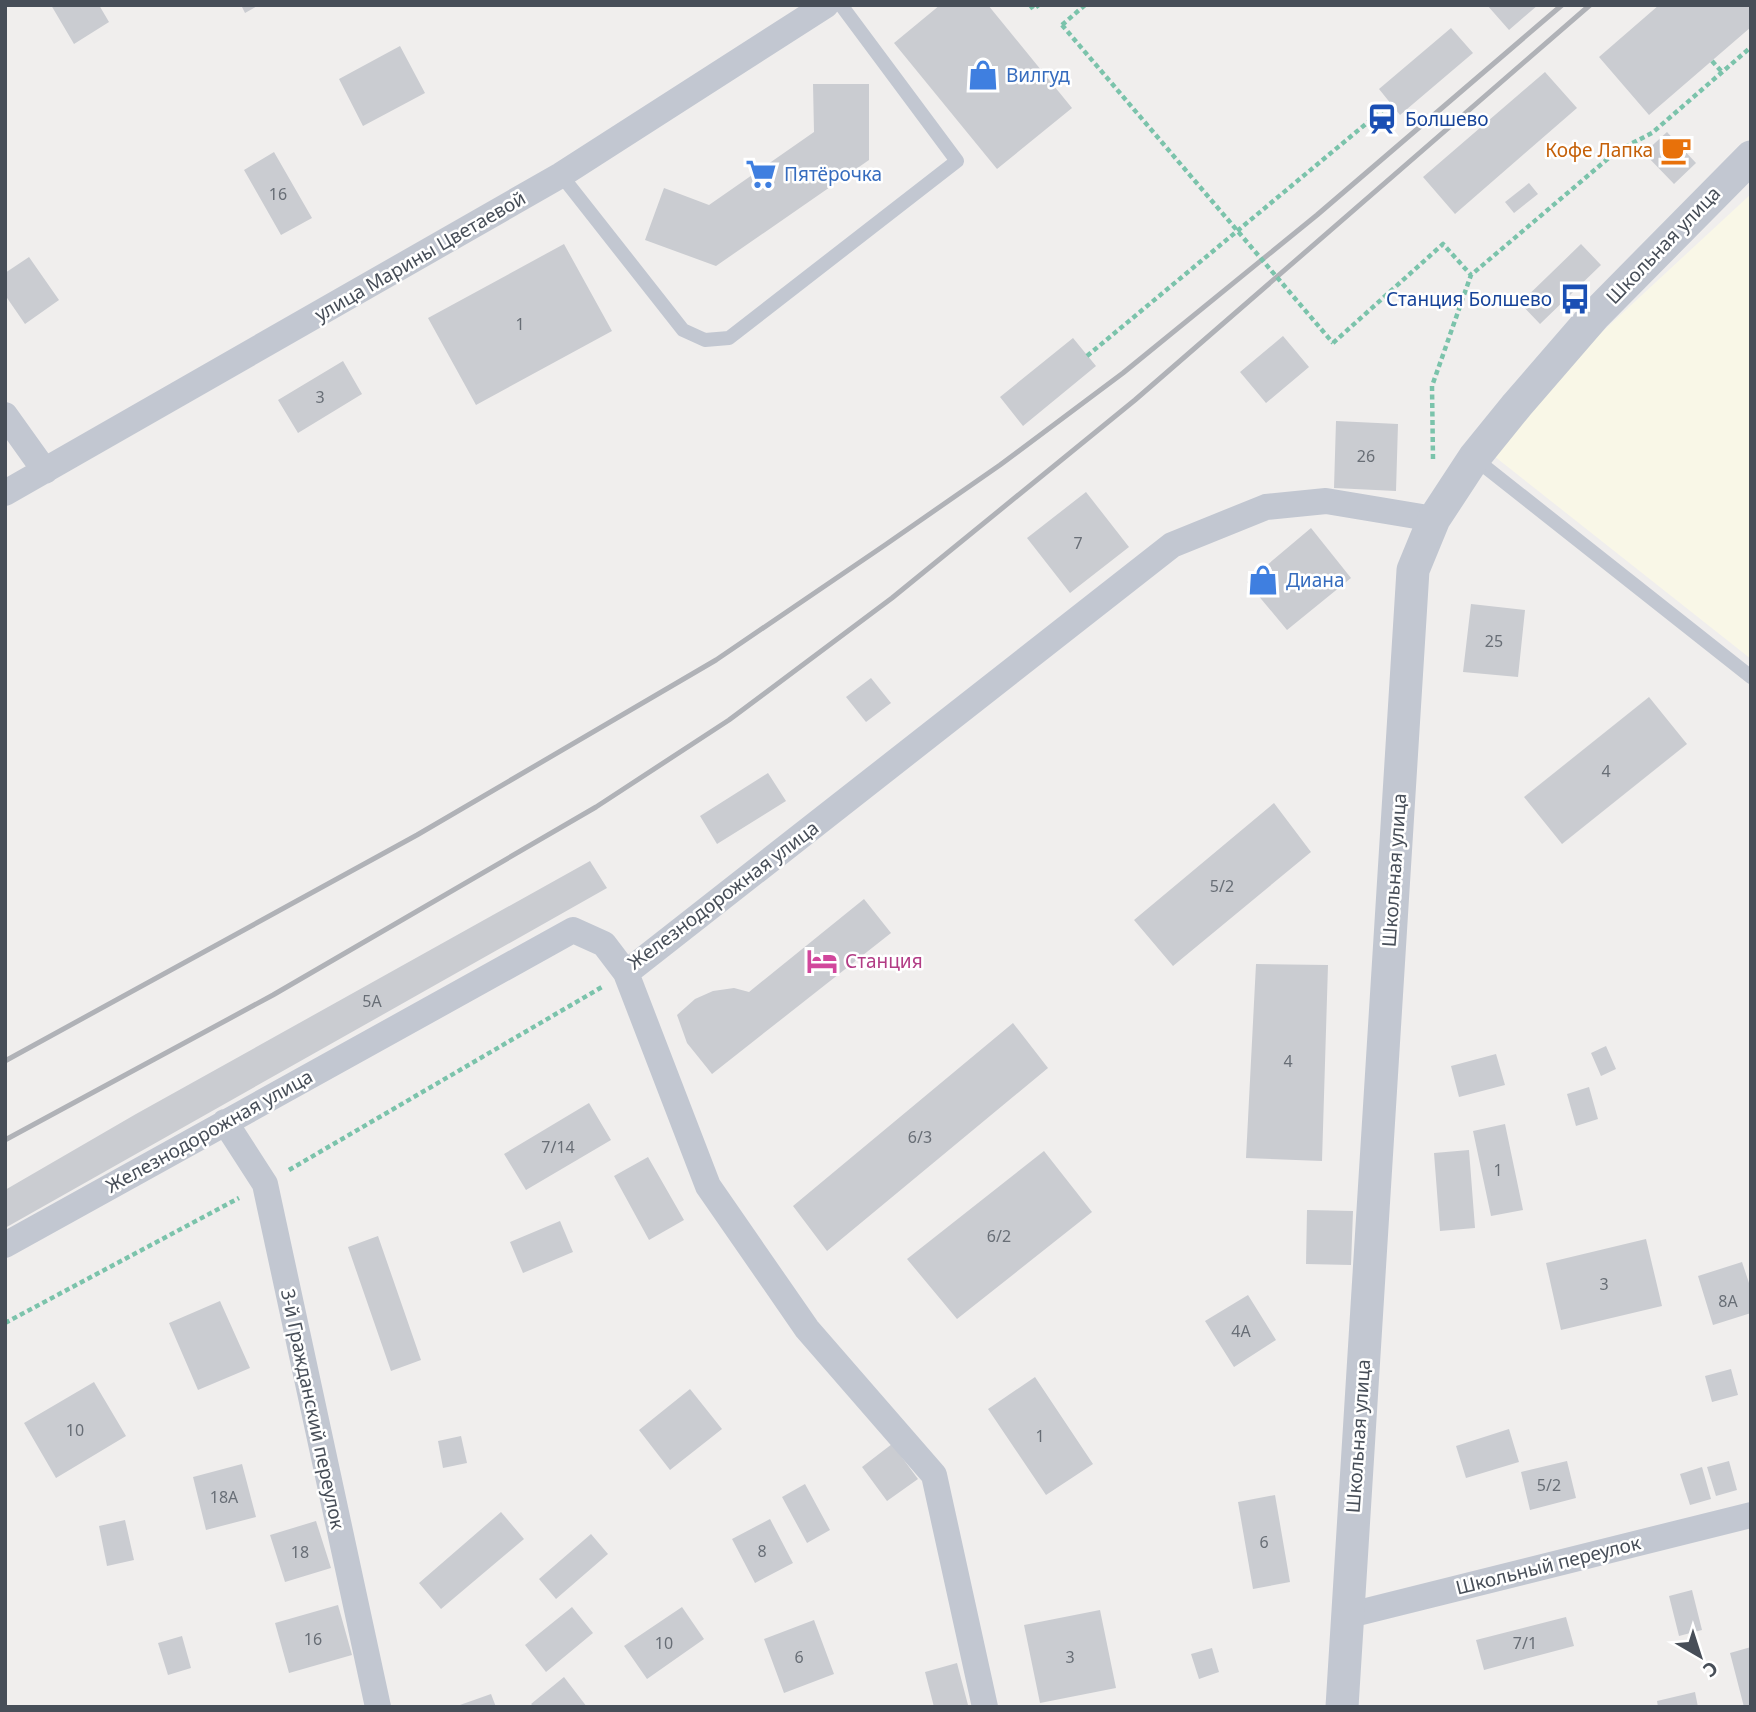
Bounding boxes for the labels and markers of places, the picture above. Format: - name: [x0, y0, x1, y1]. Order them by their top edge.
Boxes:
- shop icon: Вилгуд: [966, 58, 1000, 92]
- place label: Вилгуд: [1006, 62, 1070, 88]
- station icon: Болшево: [1365, 102, 1399, 136]
- place label: Болшево: [1405, 106, 1489, 132]
- cafe icon: Кофе Лапка: [1659, 133, 1693, 167]
- place label: Кофе Лапка: [1545, 137, 1653, 163]
- supermarket icon: Пятёрочка: [744, 157, 778, 191]
- place label: Пятёрочка: [784, 161, 882, 187]
- bus stop icon: Станция Болшево: [1558, 282, 1592, 316]
- place label: Станция Болшево: [1386, 286, 1552, 312]
- shop icon: Диана: [1246, 563, 1280, 597]
- place label: Диана: [1286, 567, 1344, 593]
- hotel icon: Станция: [805, 944, 839, 978]
- place label: Станция: [845, 948, 923, 974]

